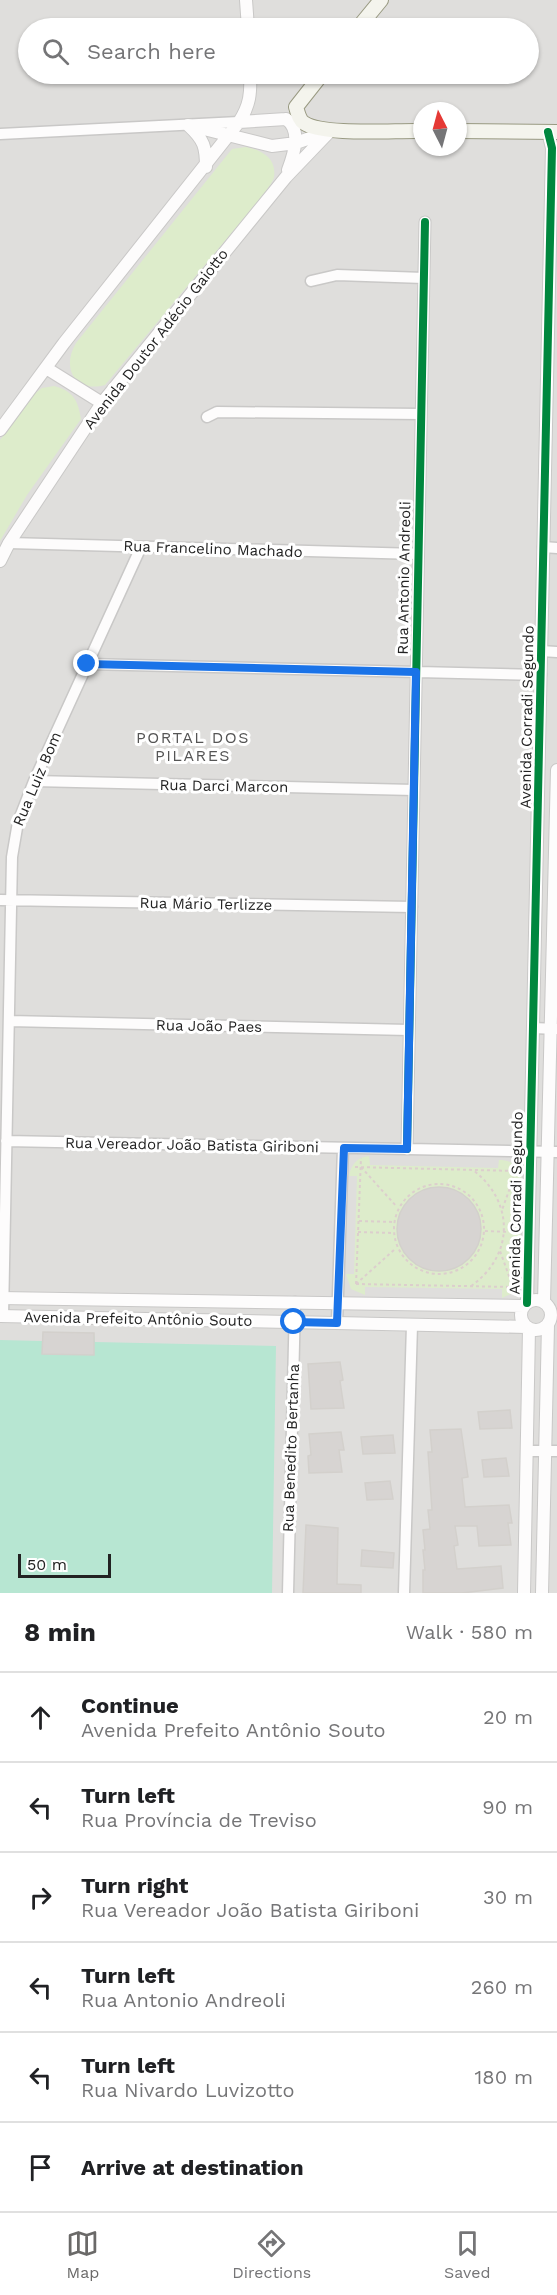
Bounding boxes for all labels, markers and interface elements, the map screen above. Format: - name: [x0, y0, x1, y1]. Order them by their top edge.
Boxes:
- search box: [18, 18, 539, 84]
- icon: search: [39, 35, 72, 68]
- text: Search here: [87, 39, 216, 64]
- north arrow: [413, 102, 467, 156]
- street label: Avenida Doutor Adécio Gaiotto: [80, 245, 232, 433]
- street label: Rua Antonio Andreoli: [394, 501, 414, 655]
- street label: Rua Francelino Machado: [123, 537, 303, 561]
- street label: Avenida Corradi Segundo: [516, 625, 538, 809]
- route end: [73, 650, 99, 676]
- district label: PORTAL DOS PILARES: [136, 728, 250, 765]
- street label: Rua Luiz Bom: [9, 729, 65, 829]
- street label: Rua Darci Marcon: [159, 776, 289, 796]
- street label: Rua Mário Terlizze: [140, 894, 272, 914]
- street label: Rua João Paes: [156, 1016, 262, 1036]
- street label: Avenida Corradi Segundo: [505, 1111, 527, 1295]
- street label: Rua Vereador João Batista Giriboni: [65, 1134, 319, 1156]
- street label: Avenida Prefeito Antônio Souto: [24, 1308, 252, 1330]
- route start: [280, 1308, 306, 1334]
- street label: Rua Benedito Bertanha: [279, 1363, 303, 1532]
- scale bar: [18, 1551, 111, 1578]
- text: 50 m: [27, 1555, 67, 1574]
- text: 8 min: [24, 1617, 96, 1647]
- text: Walk · 580 m: [406, 1620, 533, 1644]
- text: Continue: [81, 1693, 179, 1718]
- icon: ahead: [24, 1701, 57, 1734]
- text: 20 m: [483, 1705, 533, 1729]
- text: Avenida Prefeito Antônio Souto: [81, 1718, 386, 1742]
- text: Turn left: [81, 1783, 175, 1808]
- icon: left: [24, 1791, 57, 1824]
- text: 90 m: [482, 1795, 533, 1819]
- text: Rua Província de Treviso: [81, 1808, 317, 1832]
- text: Turn right: [81, 1873, 188, 1898]
- icon: right: [24, 1881, 57, 1914]
- text: 30 m: [483, 1885, 533, 1909]
- text: Rua Vereador João Batista Giriboni: [81, 1898, 419, 1922]
- text: Turn left: [81, 1963, 175, 1988]
- icon: left: [24, 1971, 57, 2004]
- text: 260 m: [471, 1975, 533, 1999]
- text: Rua Antonio Andreoli: [81, 1988, 286, 2012]
- text: Turn left: [81, 2053, 175, 2078]
- icon: left: [24, 2061, 57, 2094]
- text: 180 m: [475, 2065, 533, 2089]
- text: Rua Nivardo Luvizotto: [81, 2078, 294, 2102]
- icon: arrive: [24, 2151, 57, 2184]
- text: Arrive at destination: [81, 2155, 304, 2180]
- tab: Map: [66, 2227, 99, 2282]
- tab: Directions: [232, 2227, 311, 2282]
- tab: Saved: [444, 2227, 491, 2282]

